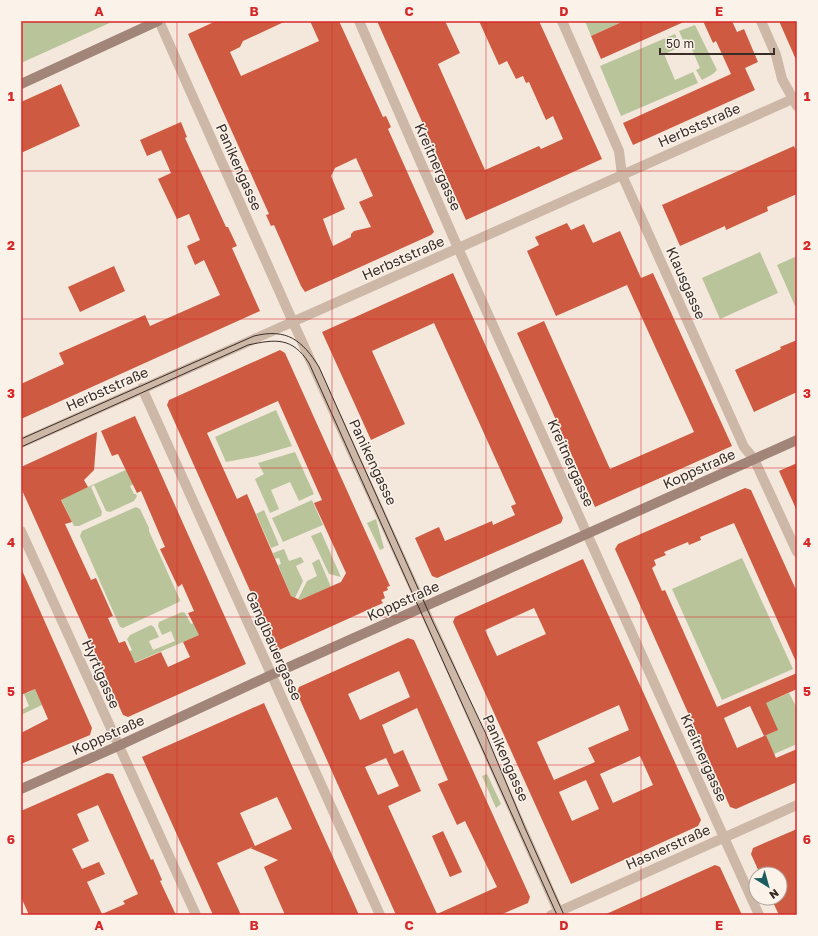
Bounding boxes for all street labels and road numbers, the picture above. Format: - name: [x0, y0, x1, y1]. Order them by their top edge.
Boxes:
- street label: Herbststraße: [655, 99, 743, 150]
- street label: Kreitnergasse: [412, 120, 465, 213]
- street label: Panikengasse: [213, 121, 266, 213]
- street label: Herbststraße: [359, 232, 447, 283]
- street label: Klausgasse: [663, 244, 710, 322]
- street label: Herbststraße: [63, 363, 151, 414]
- street label: Panikengasse: [346, 416, 401, 508]
- street label: Kreitnergasse: [545, 416, 598, 509]
- street label: Koppstraße: [660, 445, 738, 492]
- street label: Koppstraße: [364, 577, 442, 624]
- street label: Ganglbauergasse: [243, 589, 306, 703]
- street label: Hyrtlgasse: [79, 637, 124, 711]
- street label: Koppstraße: [69, 711, 147, 758]
- street label: Kreitnergasse: [678, 711, 731, 804]
- street label: Panikengasse: [480, 712, 533, 804]
- street label: Hasnerstraße: [623, 820, 713, 873]

